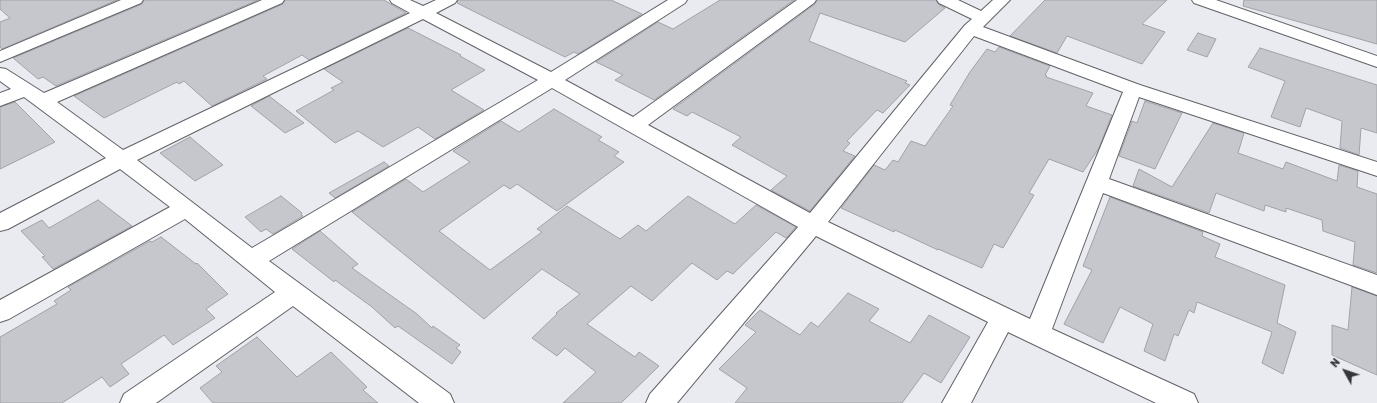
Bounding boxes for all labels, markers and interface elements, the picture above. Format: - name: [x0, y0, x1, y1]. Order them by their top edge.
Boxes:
- north arrow: [1325, 351, 1365, 391]
- text: N: [1328, 356, 1343, 370]

